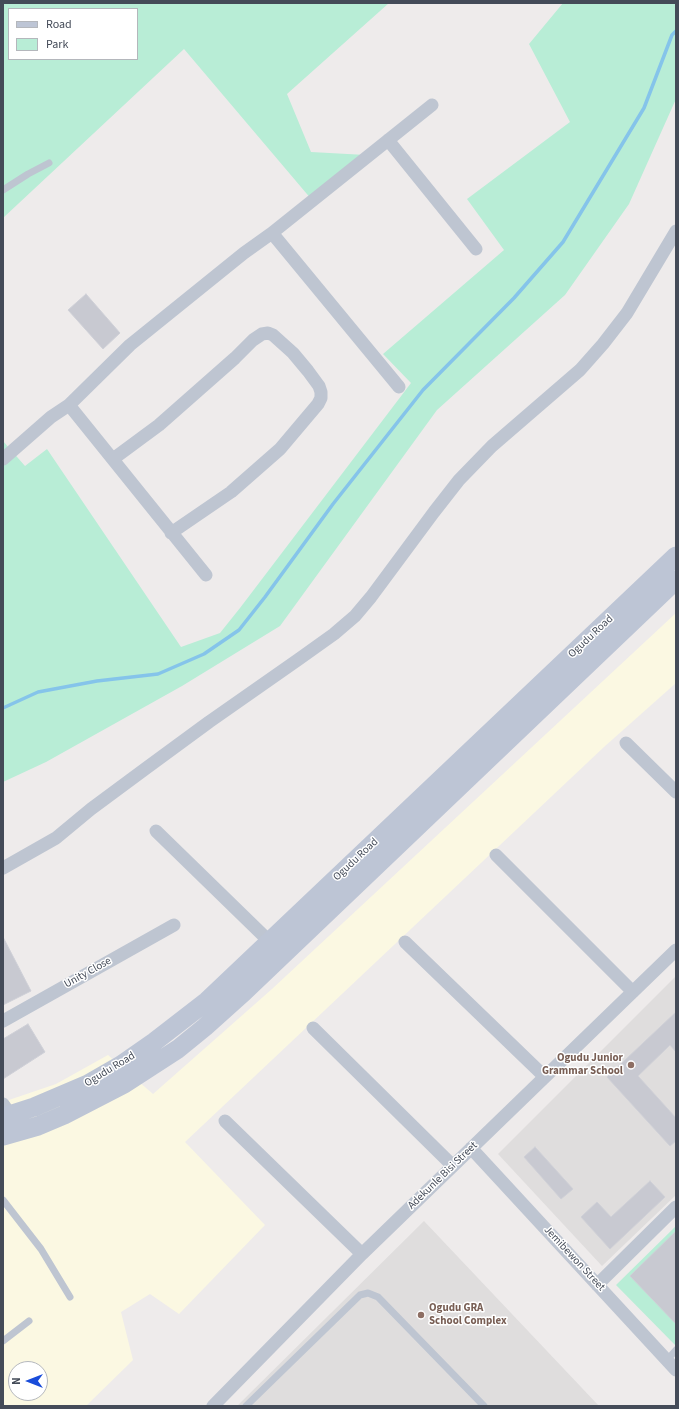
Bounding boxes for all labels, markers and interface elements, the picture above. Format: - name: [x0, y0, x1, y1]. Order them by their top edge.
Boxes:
- legend: [8, 8, 138, 60]
- text: Road: [46, 16, 72, 33]
- text: Park: [46, 36, 68, 53]
- street label: Ogudu Road: [566, 613, 616, 661]
- street label: Ogudu Road: [331, 836, 381, 884]
- street label: Unity Close: [62, 955, 114, 991]
- street label: Ogudu Road: [82, 1050, 138, 1090]
- place label: Ogudu Junior Grammar School: [542, 1052, 623, 1078]
- marker: Ogudu Junior Grammar School: [626, 1060, 636, 1070]
- street label: Adekunle Bisi Street: [405, 1139, 481, 1213]
- street label: Jemibewon Street: [541, 1224, 607, 1294]
- place label: Ogudu GRA School Complex: [429, 1302, 507, 1328]
- marker: Ogudu GRA School Complex: [416, 1310, 426, 1320]
- north arrow: [8, 1361, 48, 1401]
- text: N: [9, 1377, 24, 1385]

